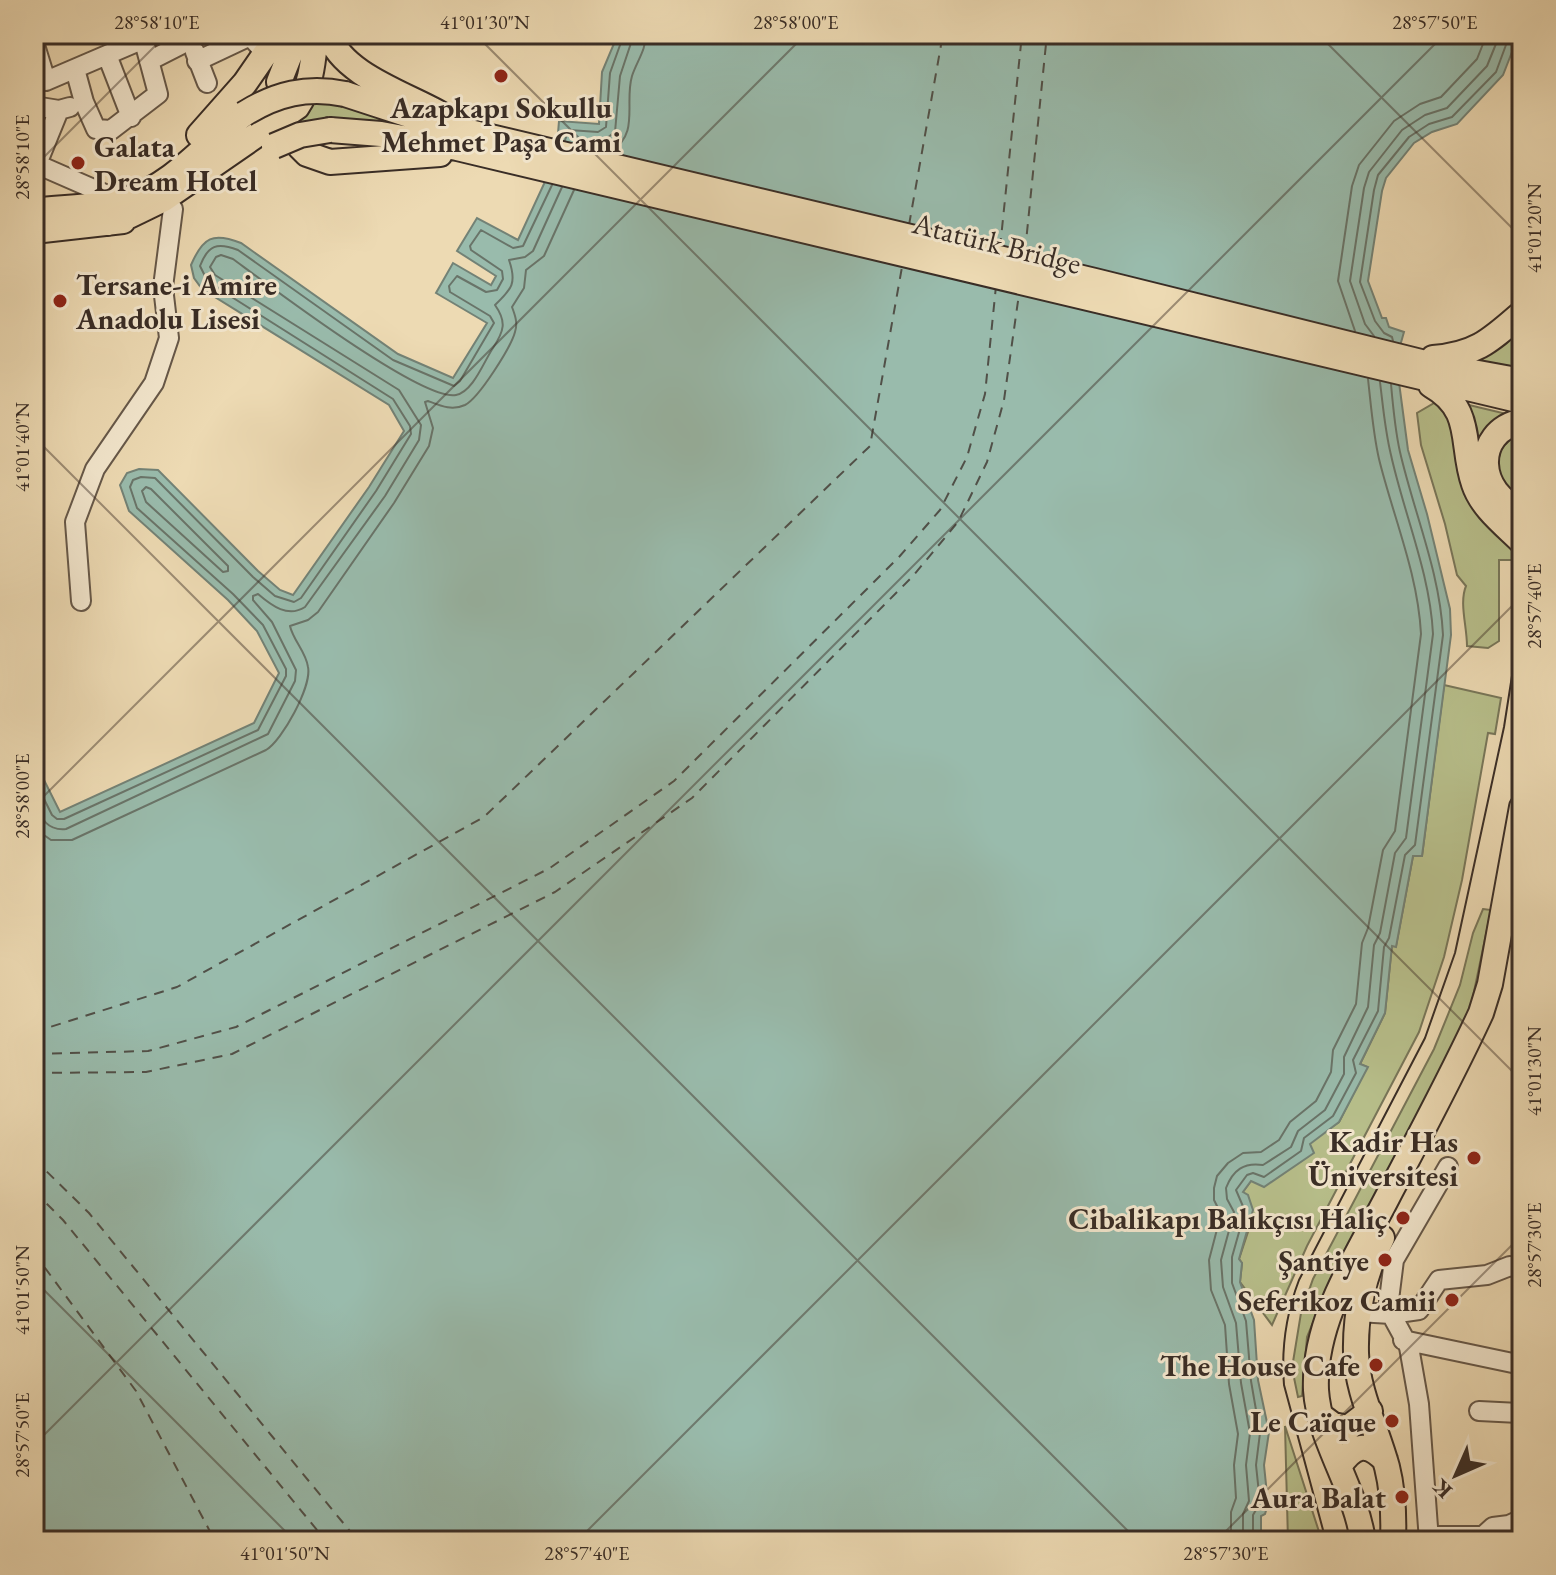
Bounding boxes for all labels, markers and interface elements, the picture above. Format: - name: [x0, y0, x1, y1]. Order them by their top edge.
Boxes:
- text: 28°58'10"E: [114, 9, 200, 35]
- text: 41°01'30"N: [440, 9, 530, 35]
- text: 28°58'00"E: [753, 9, 839, 35]
- text: 28°57'50"E: [1392, 9, 1478, 35]
- marker: Azapkapı Sokullu Mehmet Paşa Cami: [492, 67, 510, 85]
- place label: Azapkapı Sokullu Mehmet Paşa Cami: [381, 88, 621, 161]
- text: 28°58'10"E: [9, 114, 35, 200]
- place label: Galata Dream Hotel: [94, 127, 258, 200]
- marker: Galata Dream Hotel: [69, 154, 87, 172]
- text: 41°01'20"N: [1521, 183, 1547, 273]
- street label: Atatürk Bridge: [908, 203, 1085, 283]
- place label: Tersane-i Amire Anadolu Lisesi: [75, 265, 277, 338]
- marker: Tersane-i Amire Anadolu Lisesi: [51, 292, 69, 310]
- text: 41°01'40"N: [9, 402, 35, 492]
- text: 28°57'40"E: [1521, 563, 1547, 649]
- text: 28°58'00"E: [9, 753, 35, 839]
- text: 41°01'30"N: [1521, 1026, 1547, 1116]
- place label: Kadir Has Üniversitesi: [1308, 1122, 1458, 1195]
- marker: Kadir Has Üniversitesi: [1465, 1149, 1483, 1167]
- place label: Cibalikapı Balıkçısı Haliç: [1068, 1199, 1387, 1238]
- text: 28°57'30"E: [1521, 1202, 1547, 1288]
- marker: Cibalikapı Balıkçısı Haliç: [1394, 1209, 1412, 1227]
- place label: Şantiye: [1278, 1241, 1369, 1280]
- text: 41°01'50"N: [9, 1245, 35, 1335]
- marker: Şantiye: [1376, 1251, 1394, 1269]
- place label: Seferikoz Camii: [1238, 1281, 1436, 1320]
- marker: Seferikoz Camii: [1443, 1291, 1461, 1309]
- place label: The House Cafe: [1160, 1346, 1360, 1385]
- marker: The House Cafe: [1367, 1356, 1385, 1374]
- text: 28°57'50"E: [9, 1392, 35, 1478]
- place label: Le Caïque: [1250, 1402, 1376, 1441]
- marker: Le Caïque: [1383, 1412, 1401, 1430]
- north arrow: [1416, 1435, 1496, 1515]
- text: K: [1426, 1472, 1458, 1505]
- place label: Aura Balat: [1250, 1478, 1387, 1517]
- marker: Aura Balat: [1393, 1488, 1411, 1506]
- text: 41°01'50"N: [240, 1540, 330, 1566]
- text: 28°57'40"E: [544, 1540, 630, 1566]
- text: 28°57'30"E: [1183, 1540, 1269, 1566]

